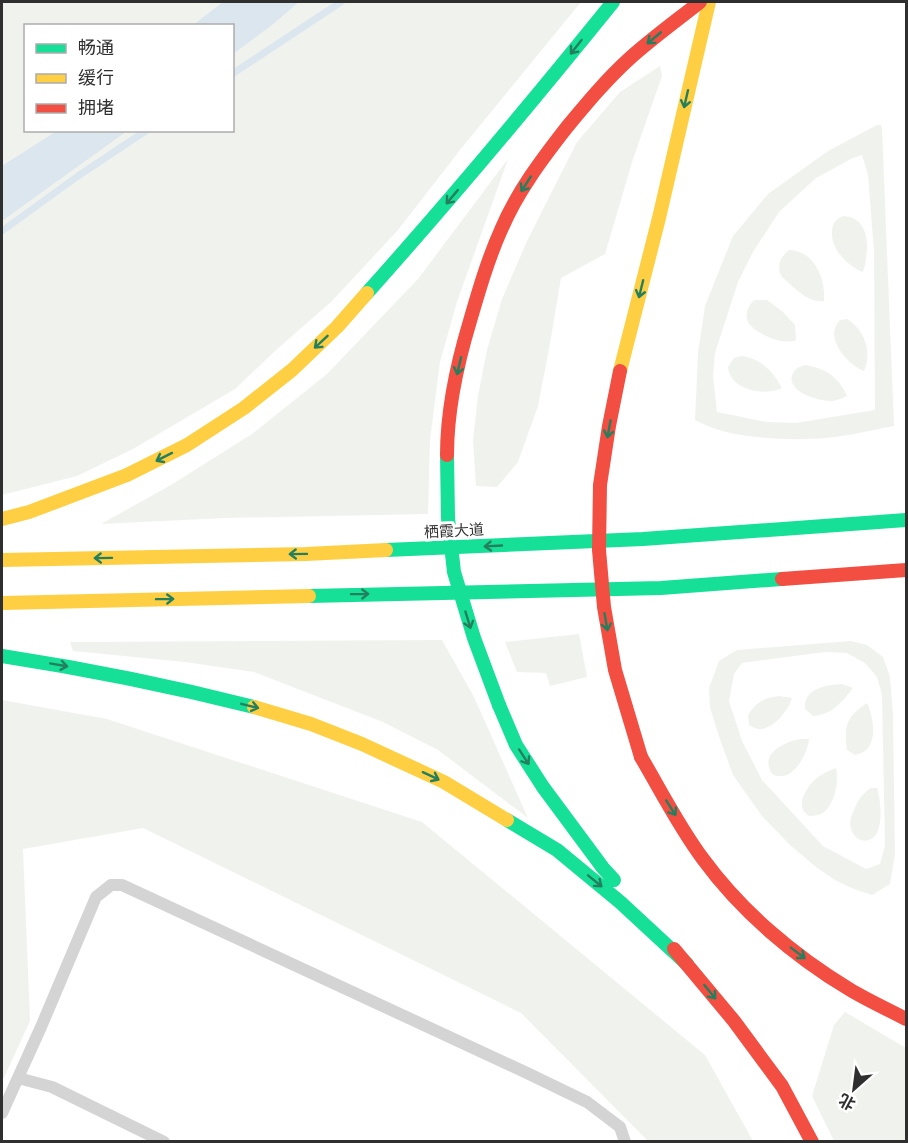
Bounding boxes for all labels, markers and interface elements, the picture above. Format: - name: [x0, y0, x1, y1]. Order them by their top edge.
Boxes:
- legend: [24, 24, 234, 132]
- one-way arrow: [647, 31, 662, 45]
- text: 畅通: [78, 37, 114, 58]
- one-way arrow: [570, 39, 583, 55]
- text: 缓行: [78, 67, 114, 88]
- one-way arrow: [680, 90, 692, 109]
- text: 拥堵: [78, 97, 114, 118]
- one-way arrow: [520, 175, 532, 192]
- one-way arrow: [445, 189, 459, 204]
- one-way arrow: [634, 279, 646, 298]
- one-way arrow: [314, 335, 329, 349]
- one-way arrow: [453, 356, 464, 375]
- one-way arrow: [603, 418, 614, 438]
- one-way arrow: [156, 451, 174, 463]
- street label: 栖霞大道: [424, 520, 484, 541]
- one-way arrow: [483, 540, 503, 551]
- one-way arrow: [289, 548, 309, 560]
- one-way arrow: [94, 552, 114, 564]
- one-way arrow: [349, 589, 369, 600]
- one-way arrow: [154, 594, 174, 605]
- one-way arrow: [463, 610, 474, 629]
- one-way arrow: [601, 612, 612, 632]
- one-way arrow: [49, 659, 69, 670]
- one-way arrow: [240, 701, 259, 712]
- one-way arrow: [517, 749, 530, 766]
- one-way arrow: [422, 770, 440, 782]
- one-way arrow: [665, 799, 677, 816]
- one-way arrow: [587, 875, 603, 888]
- one-way arrow: [790, 947, 806, 960]
- one-way arrow: [703, 984, 717, 999]
- north arrow: [824, 1059, 884, 1119]
- text: 北: [836, 1091, 858, 1114]

